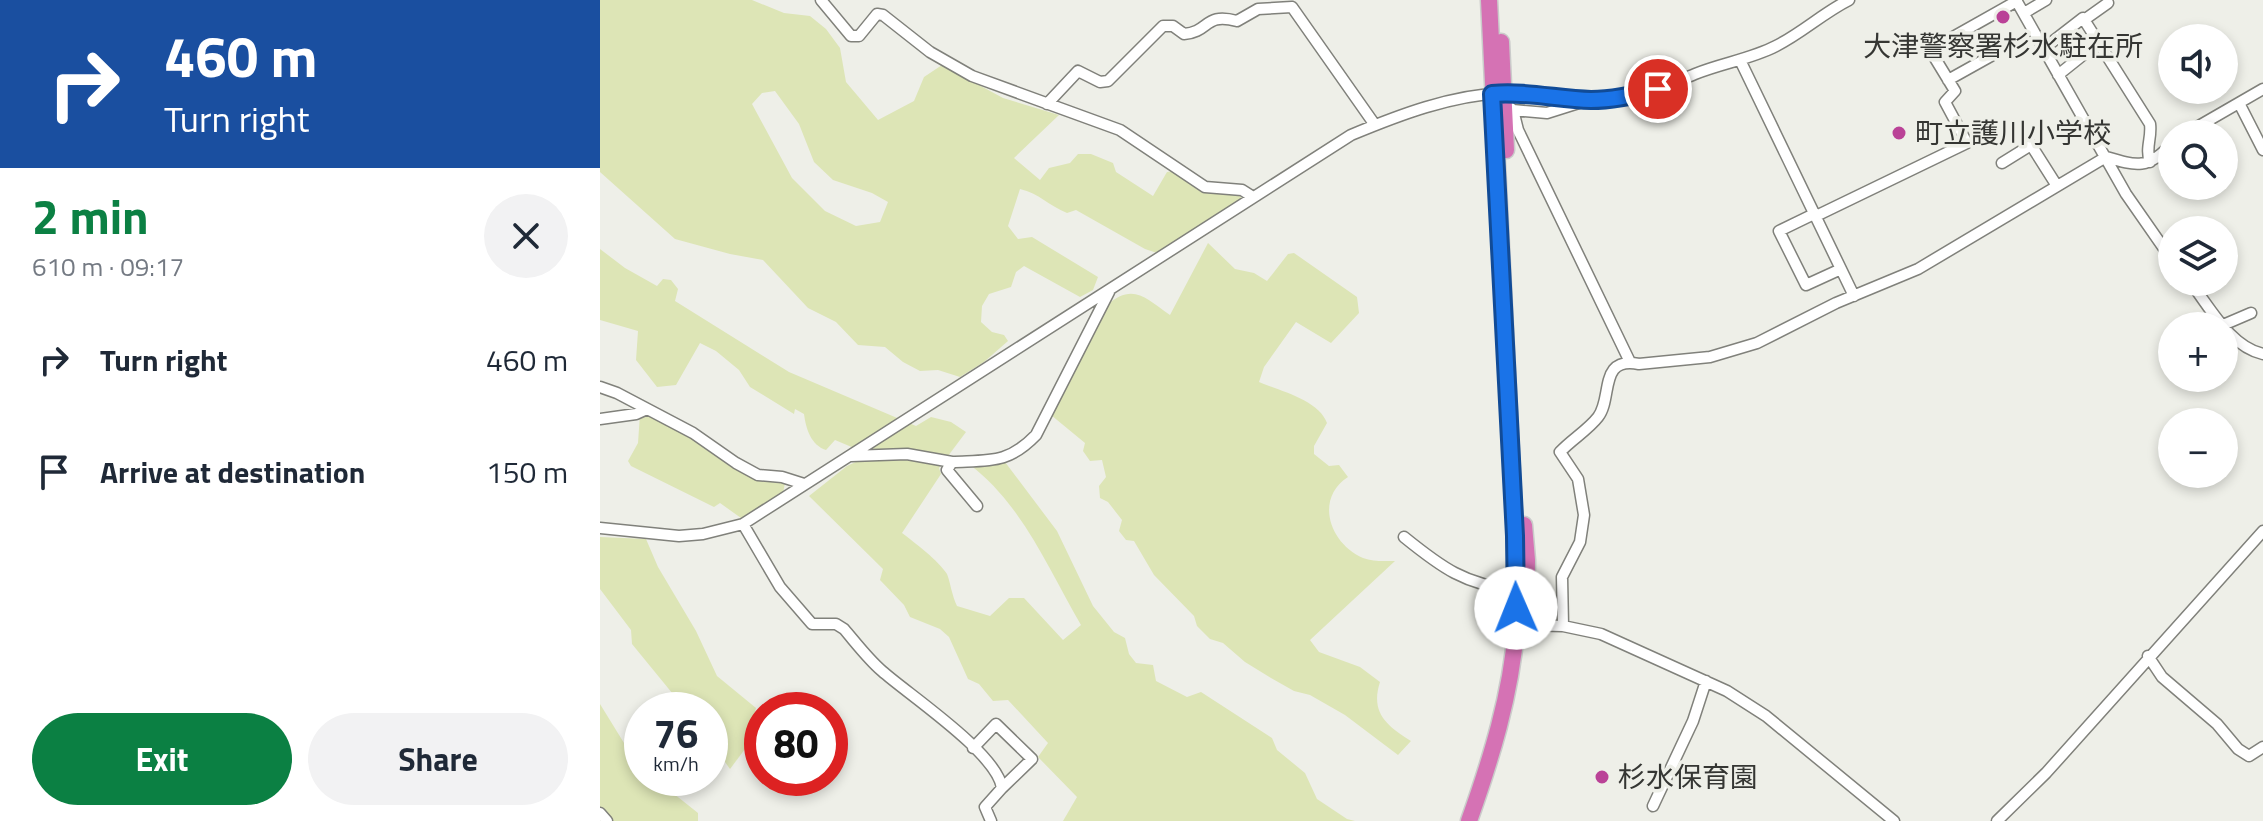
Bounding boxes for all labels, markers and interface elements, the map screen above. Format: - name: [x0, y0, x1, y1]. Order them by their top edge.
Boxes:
- marker: 大津警察署杉水駐在所: [1994, 8, 2012, 26]
- text: 460 m: [164, 14, 317, 99]
- place label: 大津警察署杉水駐在所: [1863, 24, 2143, 67]
- map controls: [2158, 24, 2238, 488]
- button: sound: [2158, 24, 2238, 104]
- icon: right: [32, 32, 136, 136]
- pin: [1624, 55, 1692, 123]
- icon: arrive: [1636, 67, 1680, 111]
- text: Turn right: [164, 91, 309, 146]
- place label: 町立護川小学校: [1915, 111, 2111, 154]
- button: search: [2158, 120, 2238, 200]
- marker: 町立護川小学校: [1890, 124, 1908, 142]
- text: 2 min: [32, 180, 149, 253]
- button: close: [484, 194, 568, 278]
- button: layers: [2158, 216, 2238, 296]
- text: 610 m · 09:17: [32, 247, 184, 286]
- button: +: [2158, 312, 2238, 392]
- text: Turn right: [100, 337, 228, 383]
- text: 460 m: [486, 337, 568, 383]
- icon: right: [32, 338, 76, 382]
- button: −: [2158, 408, 2238, 488]
- text: Arrive at destination: [100, 449, 365, 495]
- text: 150 m: [486, 449, 568, 495]
- icon: arrive: [32, 450, 76, 494]
- position arrow: [1474, 566, 1558, 650]
- speed limit sign: 80: [744, 692, 848, 796]
- text: 76: [654, 703, 698, 764]
- button: Exit: [32, 713, 292, 805]
- button: Share: [308, 713, 568, 805]
- text: km/h: [653, 748, 699, 779]
- place label: 杉水保育園: [1618, 755, 1758, 798]
- marker: 杉水保育園: [1593, 768, 1611, 786]

